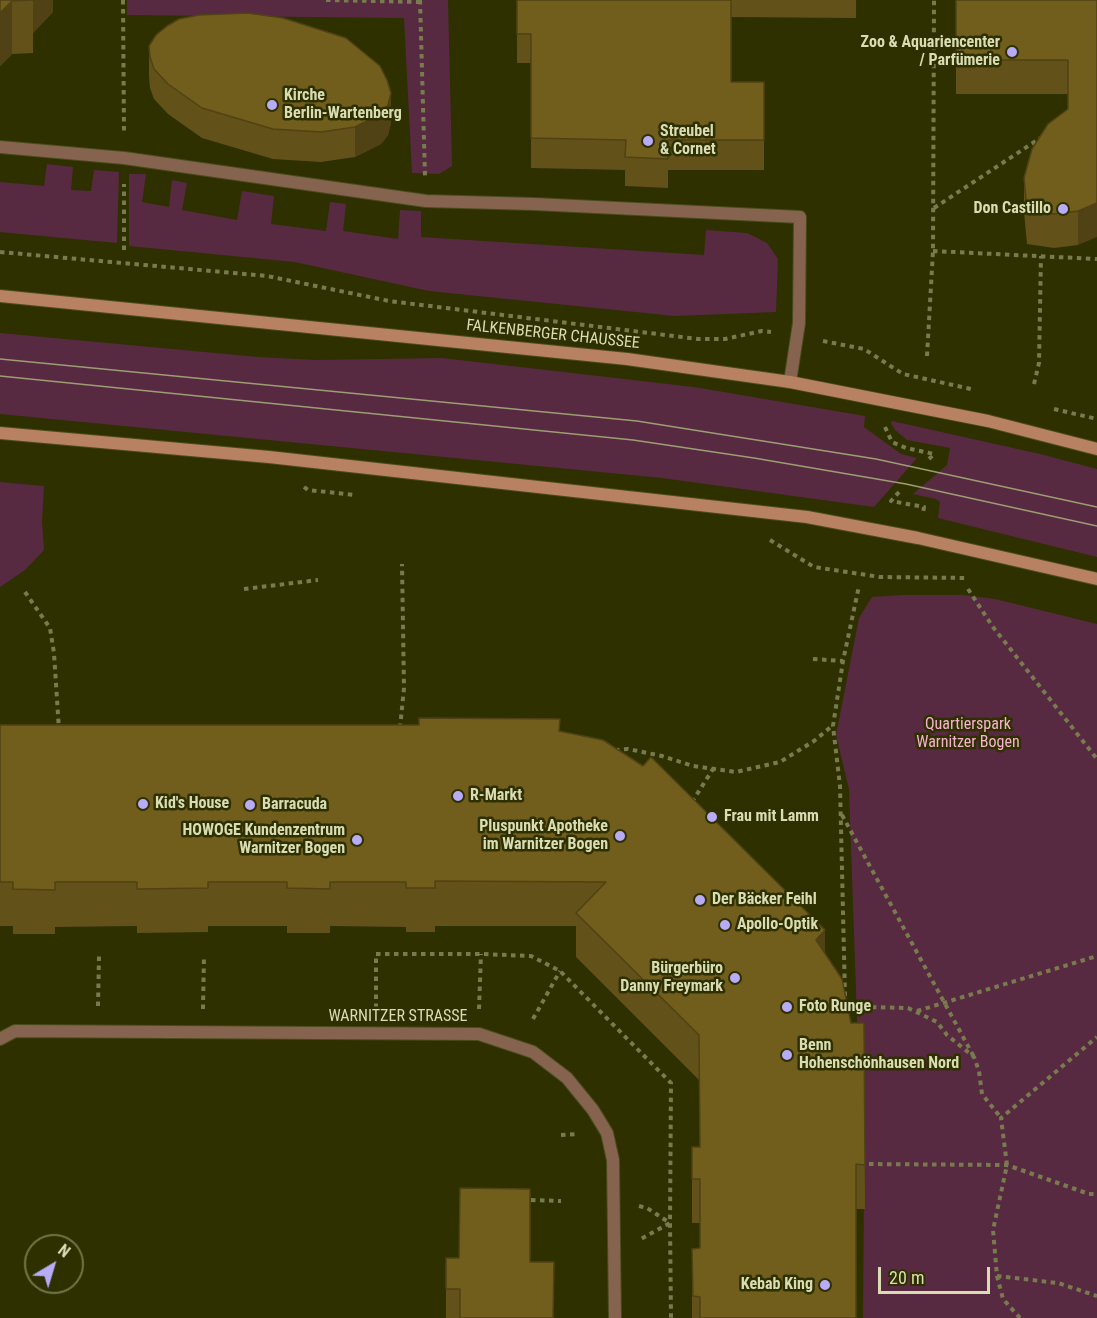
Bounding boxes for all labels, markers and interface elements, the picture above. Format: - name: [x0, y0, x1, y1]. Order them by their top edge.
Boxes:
- place label: Zoo & Aquariencenter / Parfümerie: [861, 33, 1000, 71]
- marker: Zoo & Aquariencenter / Parfümerie: [1005, 45, 1019, 59]
- place label: Kirche Berlin-Wartenberg: [284, 86, 402, 124]
- marker: Kirche Berlin-Wartenberg: [265, 98, 279, 112]
- place label: Streubel & Cornet: [660, 122, 716, 160]
- marker: Streubel & Cornet: [641, 134, 655, 148]
- place label: Don Castillo: [974, 199, 1051, 219]
- marker: Don Castillo: [1056, 202, 1070, 216]
- street label: FALKENBERGER CHAUSSEE: [465, 316, 641, 354]
- park label: Quartierspark Warnitzer Bogen: [916, 715, 1020, 753]
- place label: R-Markt: [470, 786, 522, 806]
- marker: R-Markt: [451, 789, 465, 803]
- place label: Kid's House: [155, 794, 229, 814]
- place label: Barracuda: [262, 795, 327, 815]
- marker: Kid's House: [136, 797, 150, 811]
- marker: Barracuda: [243, 798, 257, 812]
- place label: Frau mit Lamm: [724, 807, 819, 827]
- marker: Frau mit Lamm: [705, 810, 719, 824]
- place label: Pluspunkt Apotheke im Warnitzer Bogen: [479, 817, 608, 855]
- place label: HOWOGE Kundenzentrum Warnitzer Bogen: [183, 821, 345, 859]
- marker: Pluspunkt Apotheke im Warnitzer Bogen: [613, 829, 627, 843]
- marker: HOWOGE Kundenzentrum Warnitzer Bogen: [350, 833, 364, 847]
- place label: Der Bäcker Feihl: [712, 890, 817, 910]
- marker: Der Bäcker Feihl: [693, 893, 707, 907]
- place label: Apollo-Optik: [737, 915, 818, 935]
- marker: Apollo-Optik: [718, 918, 732, 932]
- place label: Bürgerbüro Danny Freymark: [620, 959, 723, 997]
- marker: Bürgerbüro Danny Freymark: [728, 971, 742, 985]
- place label: Foto Runge: [799, 997, 871, 1017]
- marker: Foto Runge: [780, 1000, 794, 1014]
- street label: WARNITZER STRASSE: [329, 1007, 467, 1027]
- place label: Benn Hohenschönhausen Nord: [799, 1036, 959, 1074]
- marker: Benn Hohenschönhausen Nord: [780, 1048, 794, 1062]
- north arrow: [24, 1234, 84, 1294]
- text: N: [54, 1240, 74, 1261]
- scale bar: [881, 1255, 994, 1293]
- text: 20 m: [889, 1267, 924, 1288]
- place label: Kebab King: [741, 1275, 813, 1295]
- marker: Kebab King: [818, 1278, 832, 1292]

